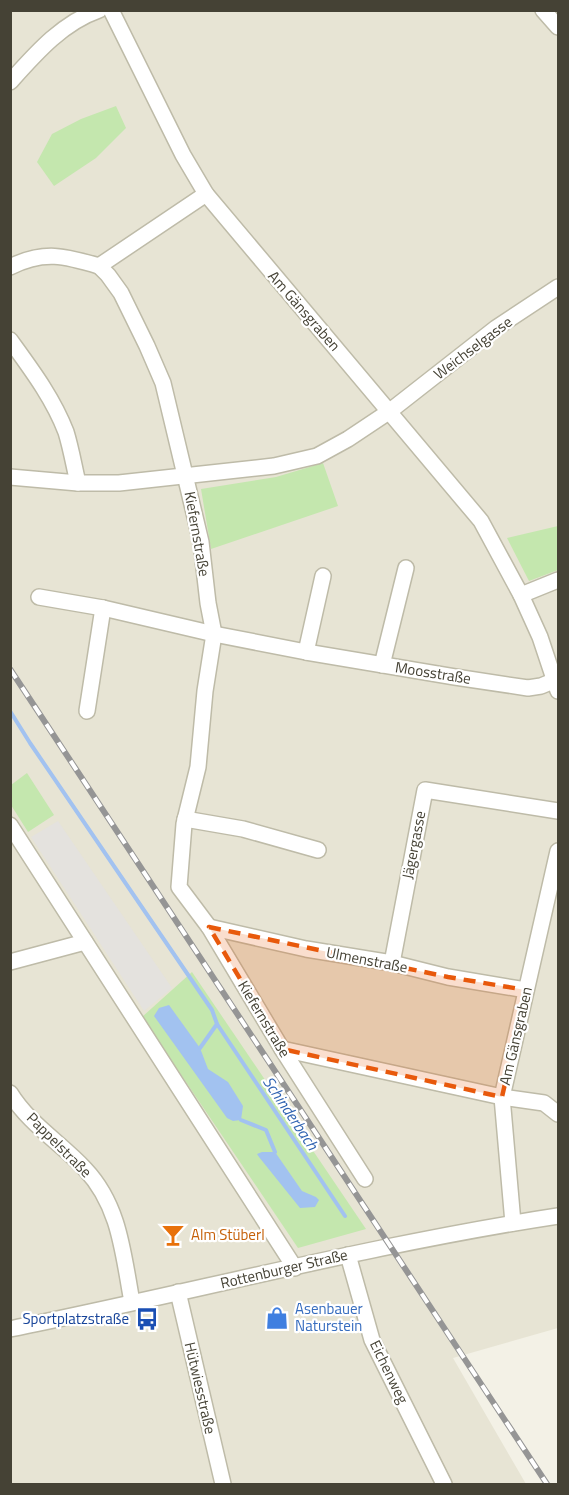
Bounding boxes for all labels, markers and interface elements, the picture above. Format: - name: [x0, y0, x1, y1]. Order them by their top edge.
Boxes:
- street label: Am Gänsgraben: [263, 265, 346, 356]
- street label: Weichselgasse: [429, 310, 517, 385]
- street label: Kiefernstraße: [179, 489, 216, 578]
- street label: Moosstraße: [394, 655, 473, 690]
- street label: Jägergasse: [396, 809, 431, 881]
- street label: Ulmenstraße: [324, 940, 410, 979]
- street label: Kiefernstraße: [232, 976, 296, 1062]
- street label: Am Gänsgraben: [493, 984, 538, 1087]
- water label: Schinderbach: [257, 1071, 325, 1156]
- street label: Pappelstraße: [21, 1107, 97, 1183]
- bar icon: Alm Stüberl: [160, 1222, 186, 1248]
- place label: Alm Stüberl: [191, 1223, 265, 1246]
- street label: Rottenburger Straße: [218, 1243, 350, 1294]
- place label: Asenbauer Naturstein: [295, 1297, 363, 1337]
- shop icon: Asenbauer Naturstein: [264, 1305, 290, 1331]
- bus stop icon: Sportplatzstraße: [134, 1306, 160, 1332]
- place label: Sportplatzstraße: [22, 1307, 129, 1330]
- street label: Eichenweg: [364, 1336, 415, 1408]
- street label: Hütwiesstraße: [179, 1340, 222, 1436]

